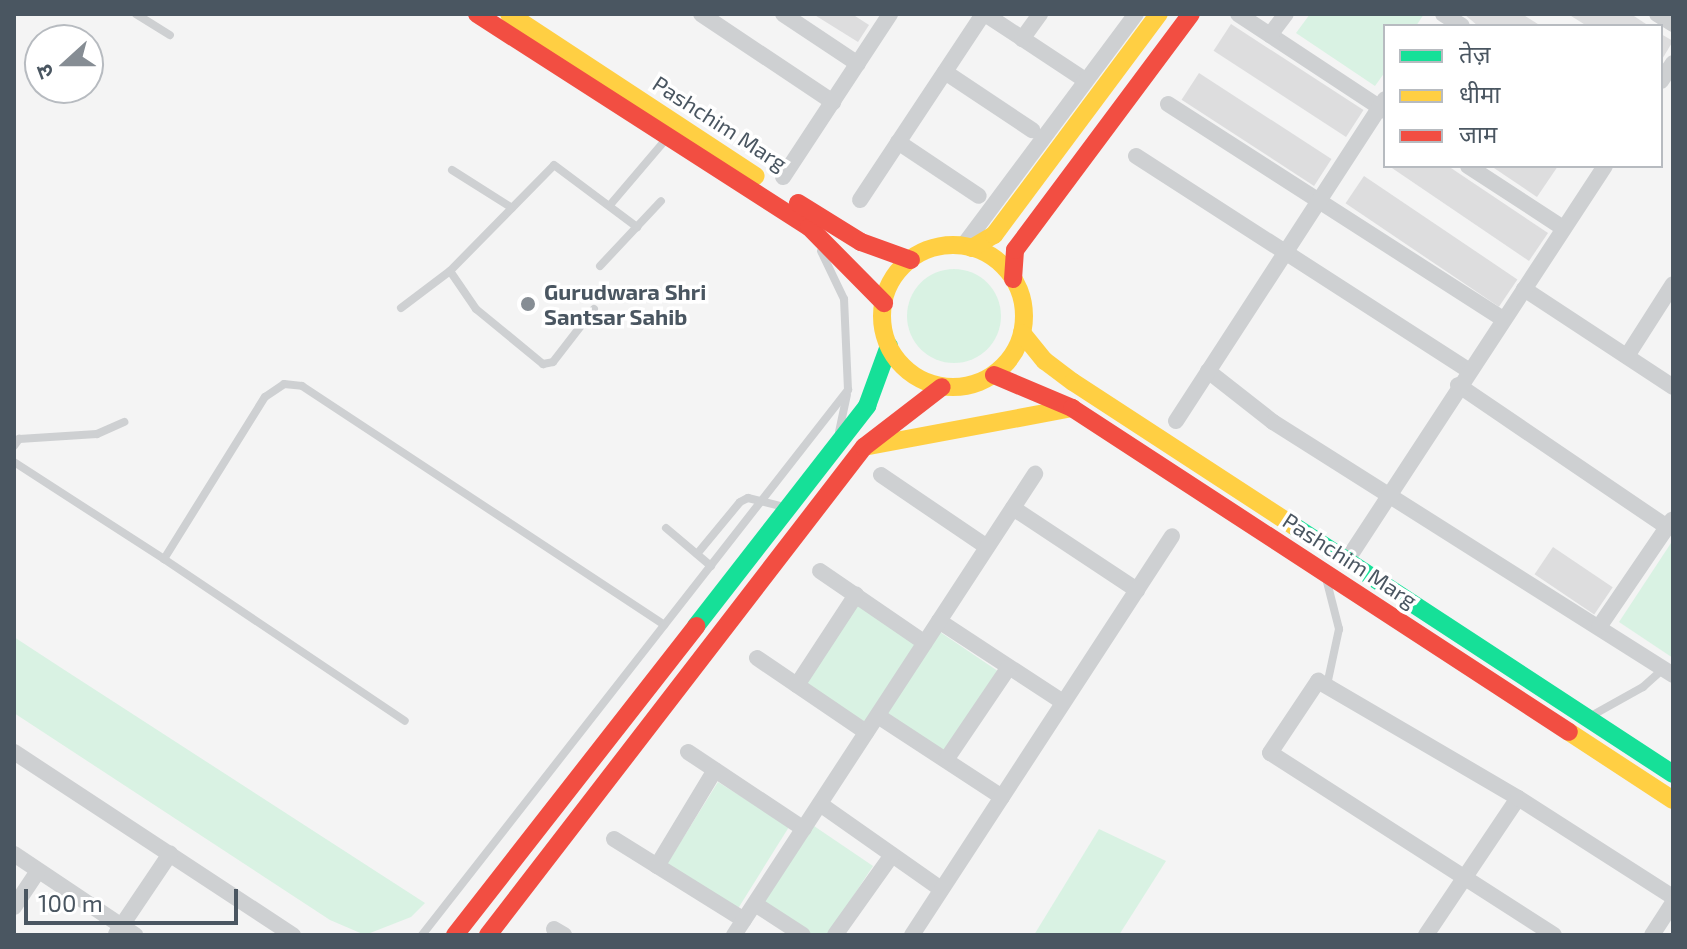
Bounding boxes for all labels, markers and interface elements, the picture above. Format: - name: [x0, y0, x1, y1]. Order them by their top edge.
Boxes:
- north arrow: [24, 24, 104, 104]
- legend: [1383, 24, 1663, 168]
- text: तेज़: [1459, 39, 1491, 68]
- text: उ: [29, 61, 58, 83]
- street label: Pashchim Marg: [648, 70, 792, 176]
- text: धीमा: [1459, 79, 1501, 108]
- text: जाम: [1459, 119, 1497, 148]
- place label: Gurudwara Shri Santsar Sahib: [544, 278, 706, 330]
- marker: Gurudwara Shri Santsar Sahib: [519, 295, 537, 313]
- street label: Pashchim Marg: [1278, 507, 1422, 613]
- scale bar: [28, 873, 242, 923]
- text: 100 m: [38, 888, 103, 917]

